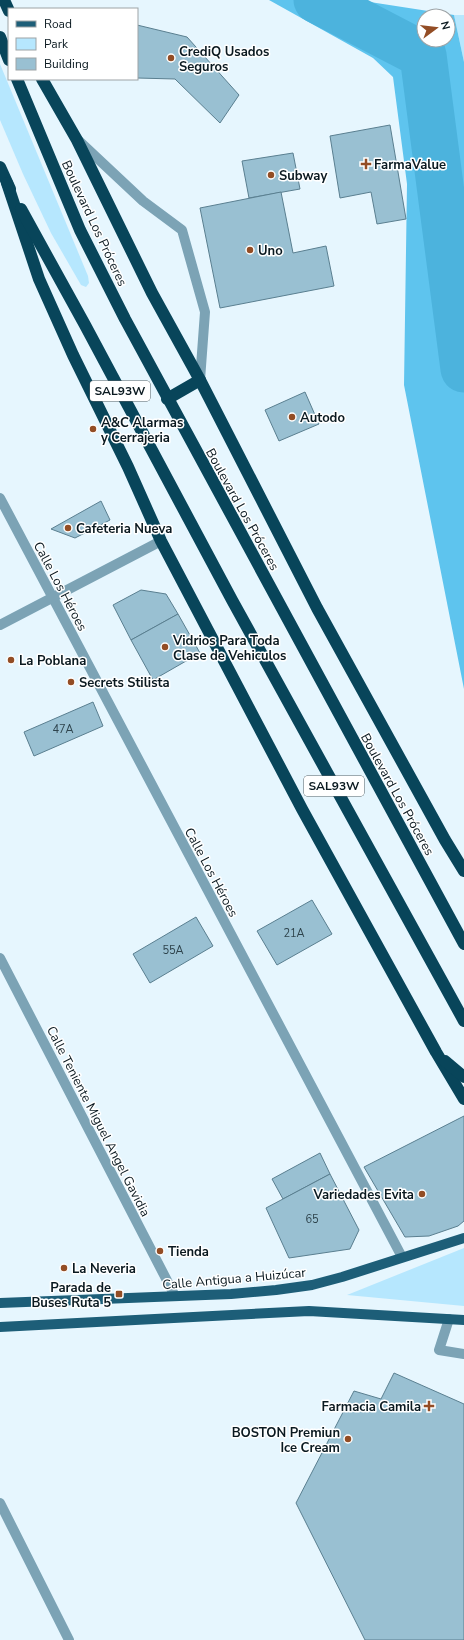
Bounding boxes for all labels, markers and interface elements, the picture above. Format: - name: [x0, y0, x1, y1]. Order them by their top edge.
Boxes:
- legend: [8, 8, 138, 80]
- north arrow: [416, 8, 456, 48]
- text: Road: [44, 16, 72, 32]
- text: N: [437, 20, 453, 31]
- text: Park: [44, 36, 69, 52]
- place label: CrediQ Usados Seguros: [179, 43, 269, 76]
- marker: CrediQ Usados Seguros: [166, 53, 176, 63]
- text: Building: [44, 56, 89, 72]
- place label: FarmaValue: [374, 156, 446, 174]
- street label: Boulevard Los Próceres: [57, 157, 131, 289]
- marker: FarmaValue: [361, 159, 371, 169]
- place label: Subway: [279, 167, 327, 185]
- marker: Subway: [266, 170, 276, 180]
- place label: Uno: [258, 242, 283, 260]
- marker: Uno: [245, 245, 255, 255]
- road number: SAL93W: [90, 381, 150, 401]
- place label: Autodo: [300, 409, 345, 427]
- marker: Autodo: [287, 412, 297, 422]
- place label: A&C Alarmas y Cerrajeria: [100, 414, 183, 447]
- marker: A&C Alarmas y Cerrajeria: [88, 424, 98, 434]
- street label: Boulevard Los Próceres: [201, 445, 283, 574]
- place label: Cafeteria Nueva: [76, 520, 172, 538]
- marker: Cafeteria Nueva: [63, 523, 73, 533]
- street label: Calle Los Héroes: [29, 539, 91, 634]
- place label: Vidrios Para Toda Clase de Vehiculos: [172, 632, 286, 665]
- marker: Vidrios Para Toda Clase de Vehiculos: [160, 642, 170, 652]
- place label: La Poblana: [19, 652, 86, 670]
- marker: La Poblana: [6, 655, 16, 665]
- place label: Secrets Stilista: [79, 674, 170, 692]
- marker: Secrets Stilista: [66, 677, 76, 687]
- house number: 47A: [52, 722, 74, 737]
- street label: Boulevard Los Próceres: [356, 730, 438, 859]
- road number: SAL93W: [304, 776, 364, 796]
- street label: Calle Los Héroes: [180, 825, 242, 920]
- house number: 21A: [283, 926, 305, 941]
- house number: 55A: [162, 943, 184, 958]
- street label: Calle Teniente Miguel Angel Gavidia: [42, 1023, 154, 1220]
- place label: Variedades Evita: [312, 1186, 414, 1204]
- marker: Variedades Evita: [417, 1189, 427, 1199]
- house number: 65: [305, 1212, 319, 1227]
- place label: Tienda: [168, 1243, 209, 1261]
- marker: Tienda: [155, 1246, 165, 1256]
- place label: La Neveria: [72, 1260, 136, 1278]
- marker: La Neveria: [59, 1263, 69, 1273]
- street label: Calle Antigua a Huizúcar: [162, 1264, 307, 1294]
- place label: Parada de Buses Ruta 5: [31, 1279, 111, 1312]
- marker: Parada de Buses Ruta 5: [114, 1289, 124, 1299]
- place label: Farmacia Camila: [321, 1398, 421, 1416]
- marker: Farmacia Camila: [424, 1401, 434, 1411]
- place label: BOSTON Premiun Ice Cream: [232, 1424, 340, 1457]
- marker: BOSTON Premiun Ice Cream: [343, 1434, 353, 1444]

